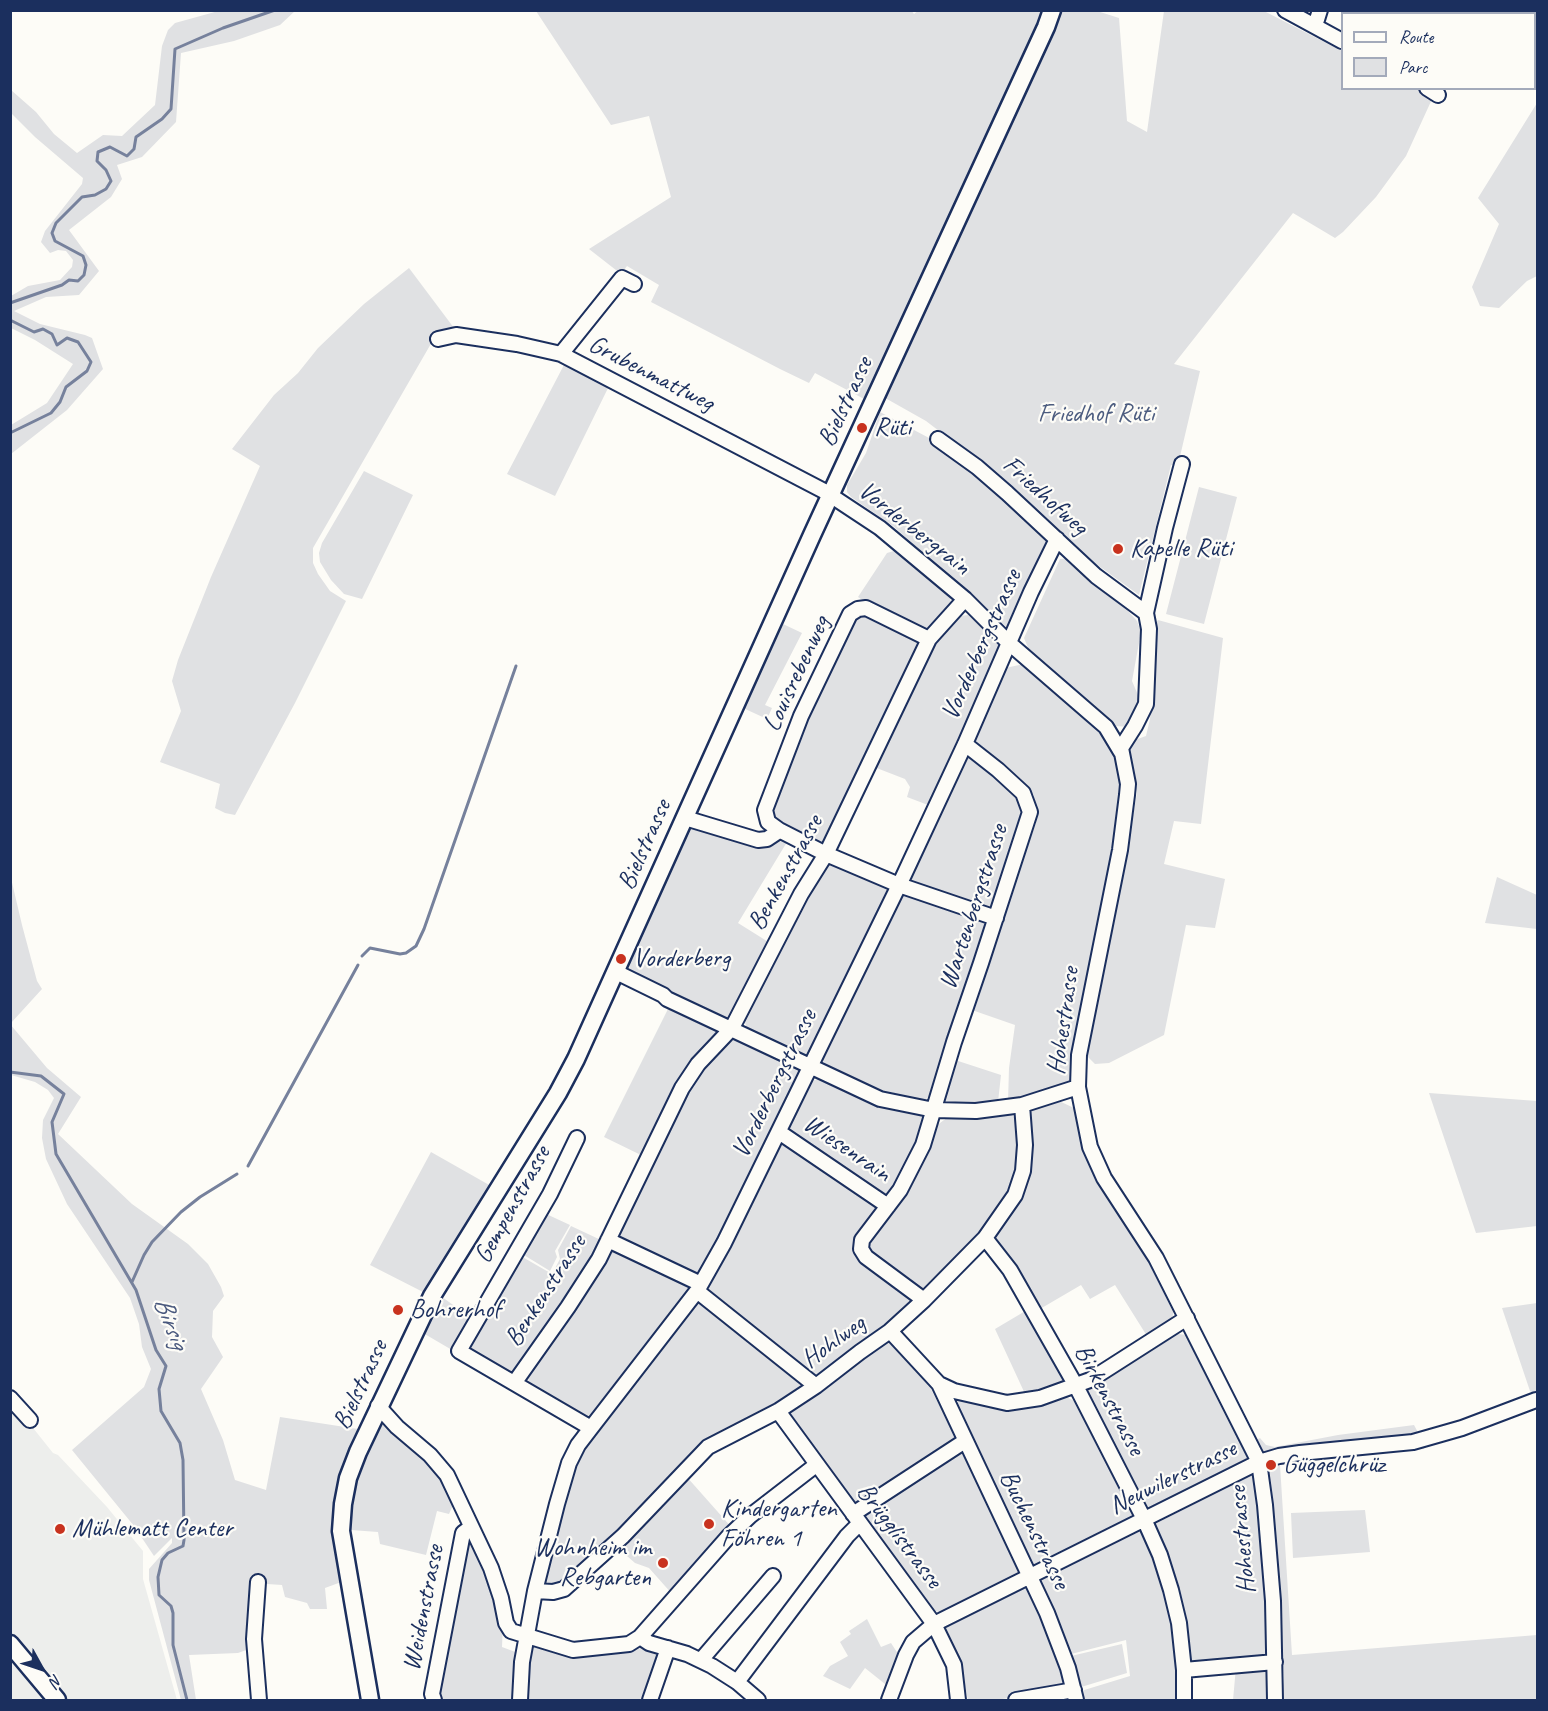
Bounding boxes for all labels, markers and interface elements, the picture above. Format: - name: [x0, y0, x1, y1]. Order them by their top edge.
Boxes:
- legend: [1341, 12, 1536, 90]
- text: Route: [1399, 26, 1433, 48]
- text: Parc: [1399, 56, 1427, 78]
- street label: Grubenmattweg: [583, 329, 719, 419]
- street label: Bielstrasse: [812, 352, 880, 452]
- park label: Friedhof Rüti: [1038, 398, 1154, 430]
- place label: Rüti: [874, 412, 911, 444]
- marker: Rüti: [855, 421, 869, 435]
- street label: Friedhofweg: [996, 450, 1094, 542]
- street label: Vorderbergrain: [852, 475, 976, 583]
- place label: Kapelle Rüti: [1130, 533, 1232, 565]
- marker: Kapelle Rüti: [1111, 542, 1125, 556]
- street label: Vorderbergstrasse: [935, 565, 1029, 725]
- street label: Louisrebenweg: [757, 611, 837, 737]
- street label: Bielstrasse: [611, 795, 679, 895]
- street label: Benkenstrasse: [742, 810, 830, 936]
- street label: Wartenbergstrasse: [933, 821, 1015, 993]
- place label: Vorderberg: [633, 943, 730, 975]
- marker: Vorderberg: [614, 952, 628, 966]
- street label: Hohestrasse: [1041, 965, 1087, 1077]
- street label: Vorderbergstrasse: [726, 1005, 824, 1163]
- street label: Wiesenrain: [797, 1108, 897, 1190]
- street label: Gempenstrasse: [468, 1141, 558, 1269]
- street label: Benkenstrasse: [498, 1229, 594, 1353]
- water label: Birsig: [145, 1292, 195, 1354]
- place label: Bohrerhof: [410, 1294, 501, 1326]
- marker: Bohrerhof: [391, 1303, 405, 1317]
- street label: Hohlweg: [796, 1308, 872, 1376]
- street label: Bielstrasse: [327, 1335, 395, 1435]
- street label: Birkenstrasse: [1067, 1339, 1151, 1461]
- street label: Neuwilerstrasse: [1104, 1434, 1242, 1522]
- place label: Güggelchrüz: [1283, 1449, 1385, 1481]
- marker: Güggelchrüz: [1264, 1458, 1278, 1472]
- street label: Buchenstrasse: [992, 1466, 1076, 1594]
- street label: Brügglistrasse: [849, 1477, 949, 1595]
- street label: Hohestrasse: [1223, 1485, 1263, 1595]
- place label: Kindergarten Föhren 1: [721, 1493, 837, 1554]
- place label: Mühlematt Center: [72, 1513, 233, 1545]
- marker: Kindergarten Föhren 1: [702, 1517, 716, 1531]
- marker: Mühlematt Center: [53, 1522, 67, 1536]
- place label: Wohnheim im Rebgarten: [534, 1532, 651, 1594]
- street label: Weidenstrasse: [397, 1543, 451, 1673]
- marker: Wohnheim im Rebgarten: [656, 1556, 670, 1570]
- north arrow: [12, 1639, 72, 1699]
- text: N: [45, 1670, 67, 1691]

